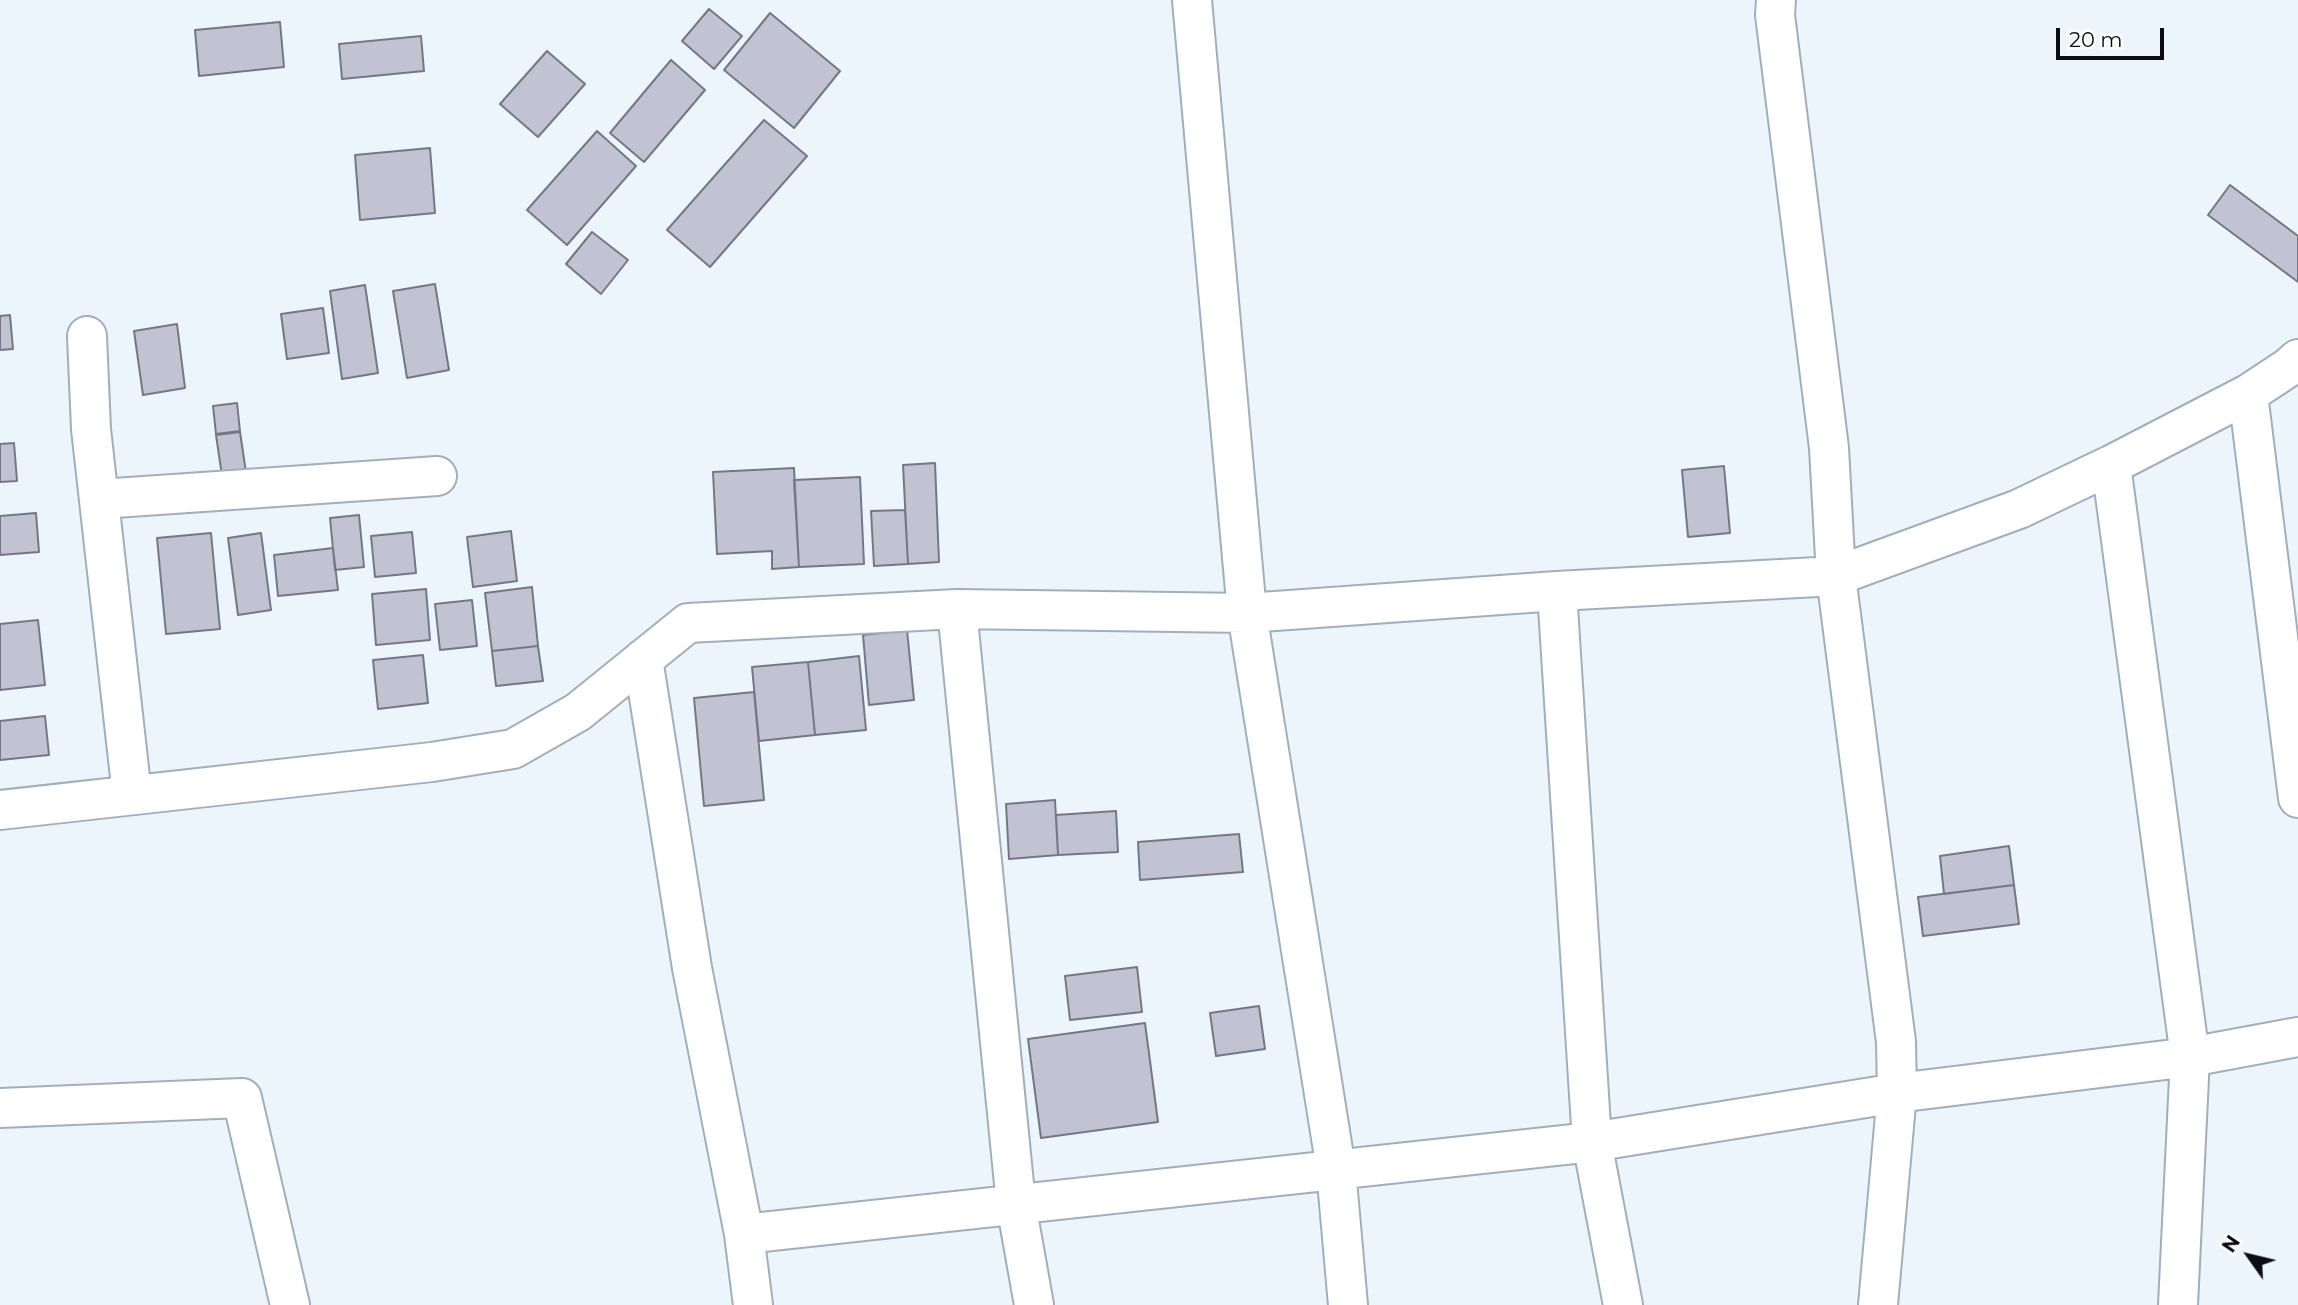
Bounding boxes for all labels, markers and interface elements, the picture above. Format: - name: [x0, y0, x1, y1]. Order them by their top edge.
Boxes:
- scale bar: [2060, 14, 2168, 58]
- text: 20 m: [2069, 27, 2123, 52]
- north arrow: [2214, 1221, 2284, 1291]
- text: N: [2217, 1231, 2245, 1257]

